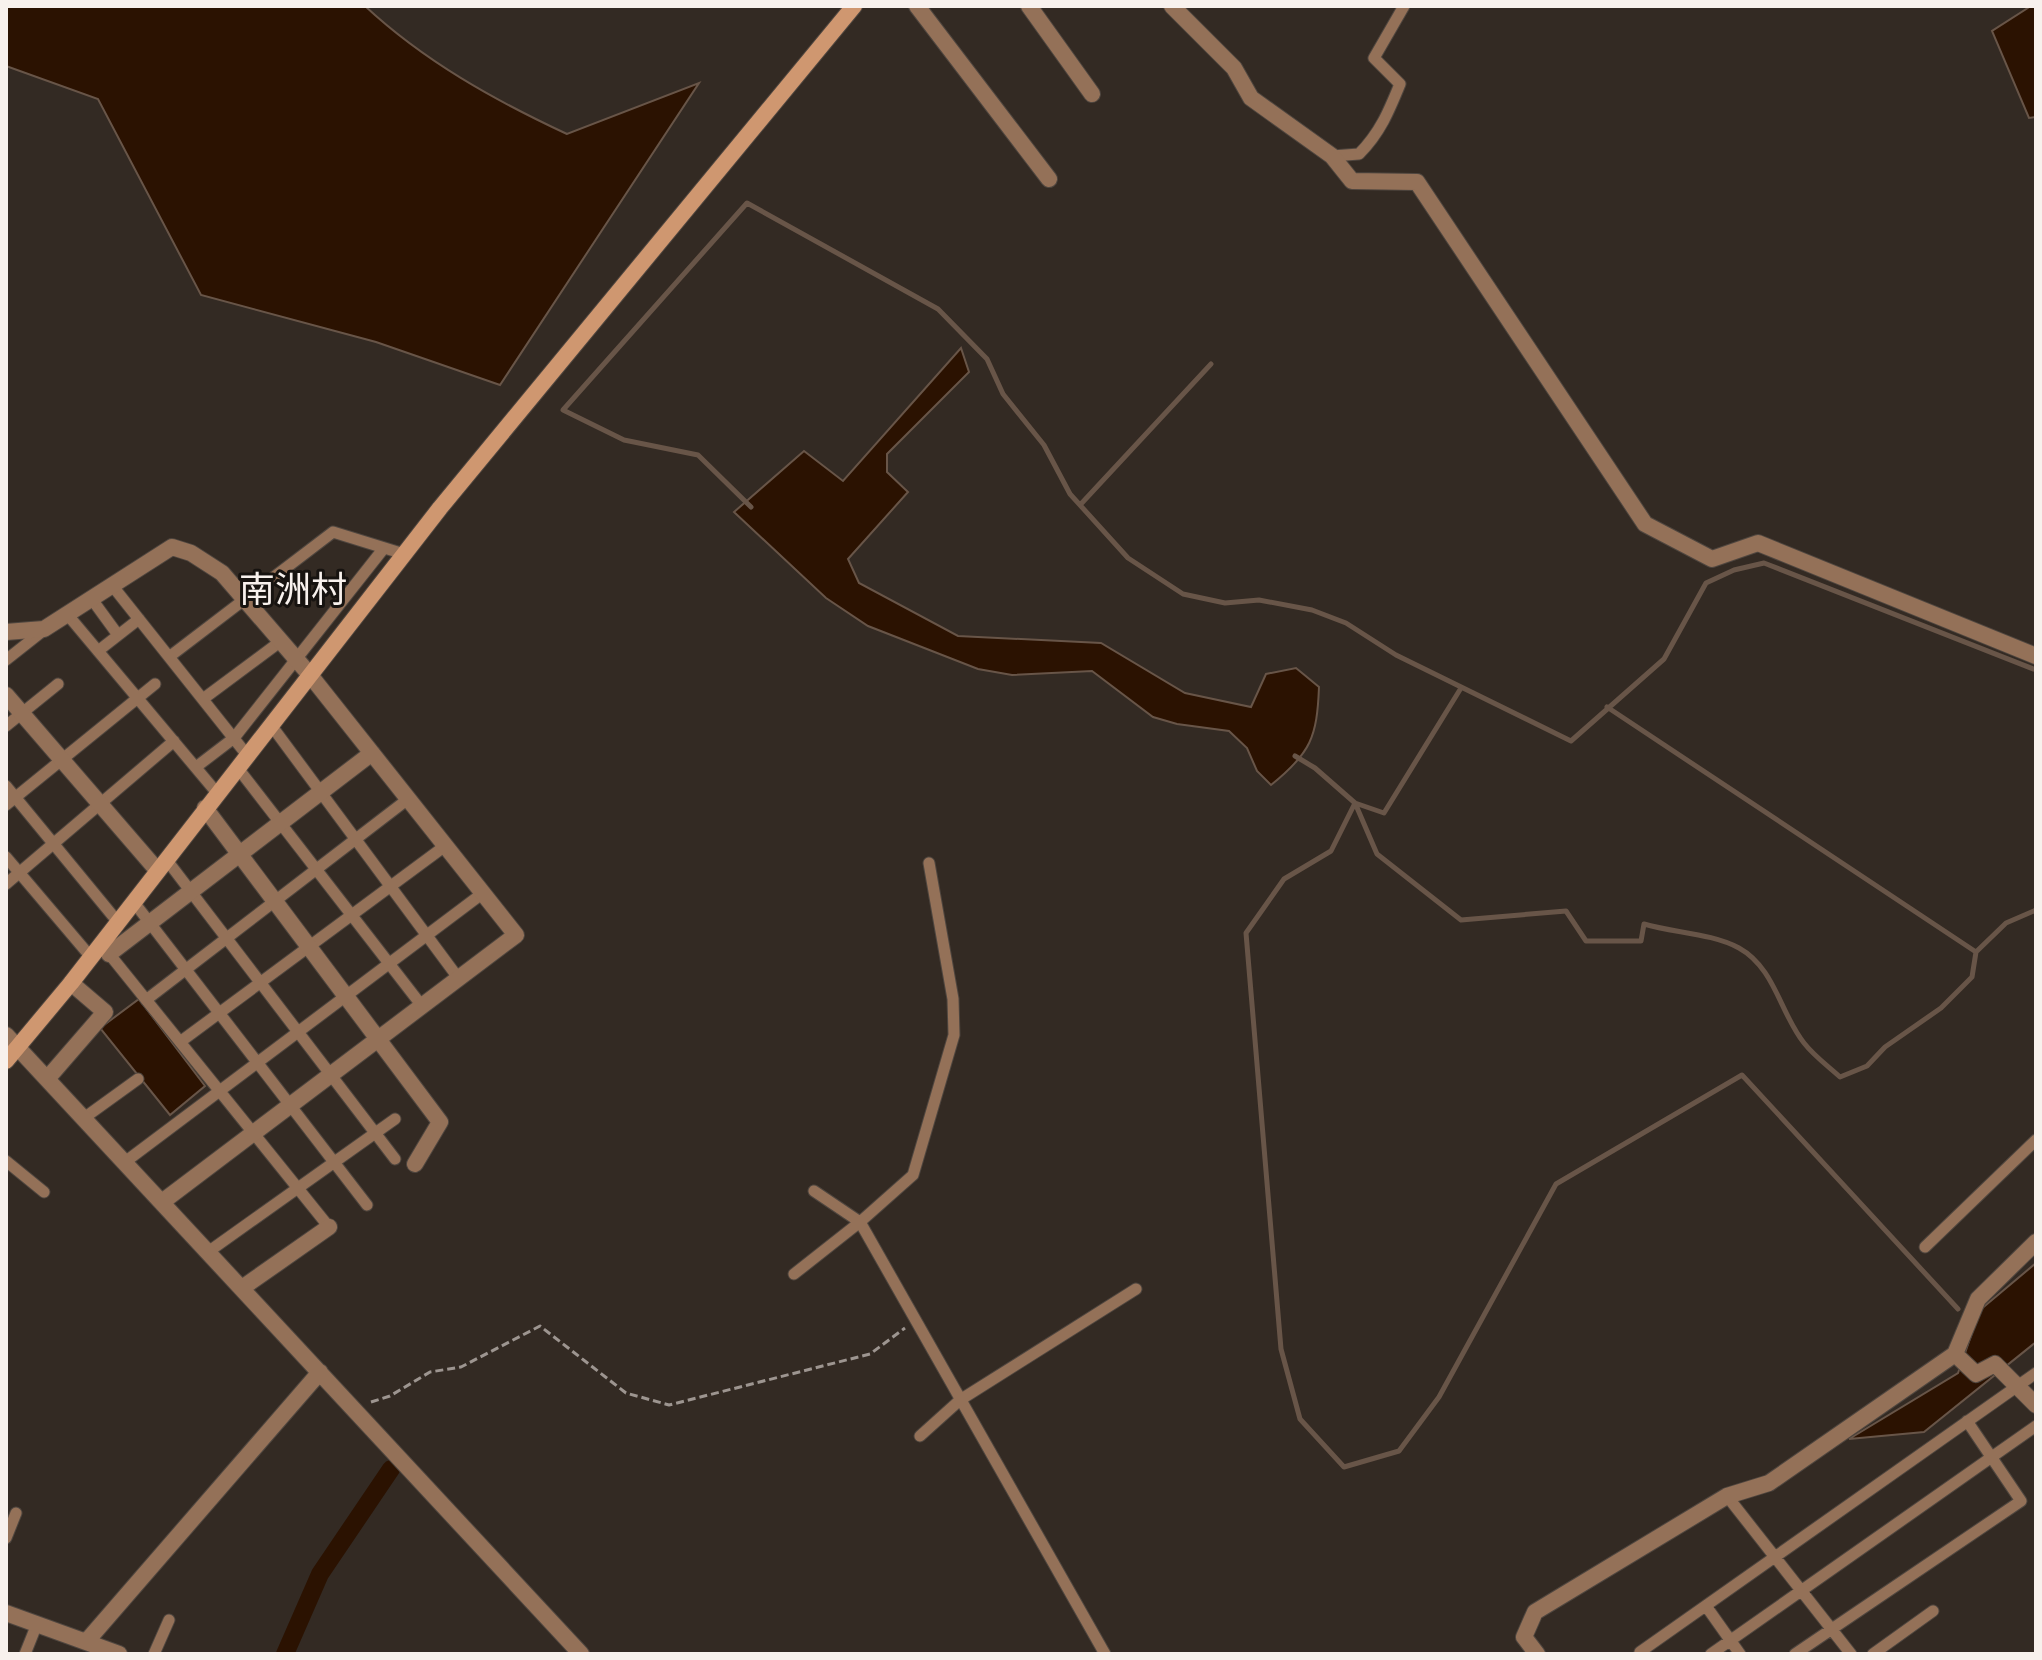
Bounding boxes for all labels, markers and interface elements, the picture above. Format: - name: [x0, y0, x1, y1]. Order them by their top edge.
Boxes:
- district label: 南洲村: [239, 568, 347, 611]

